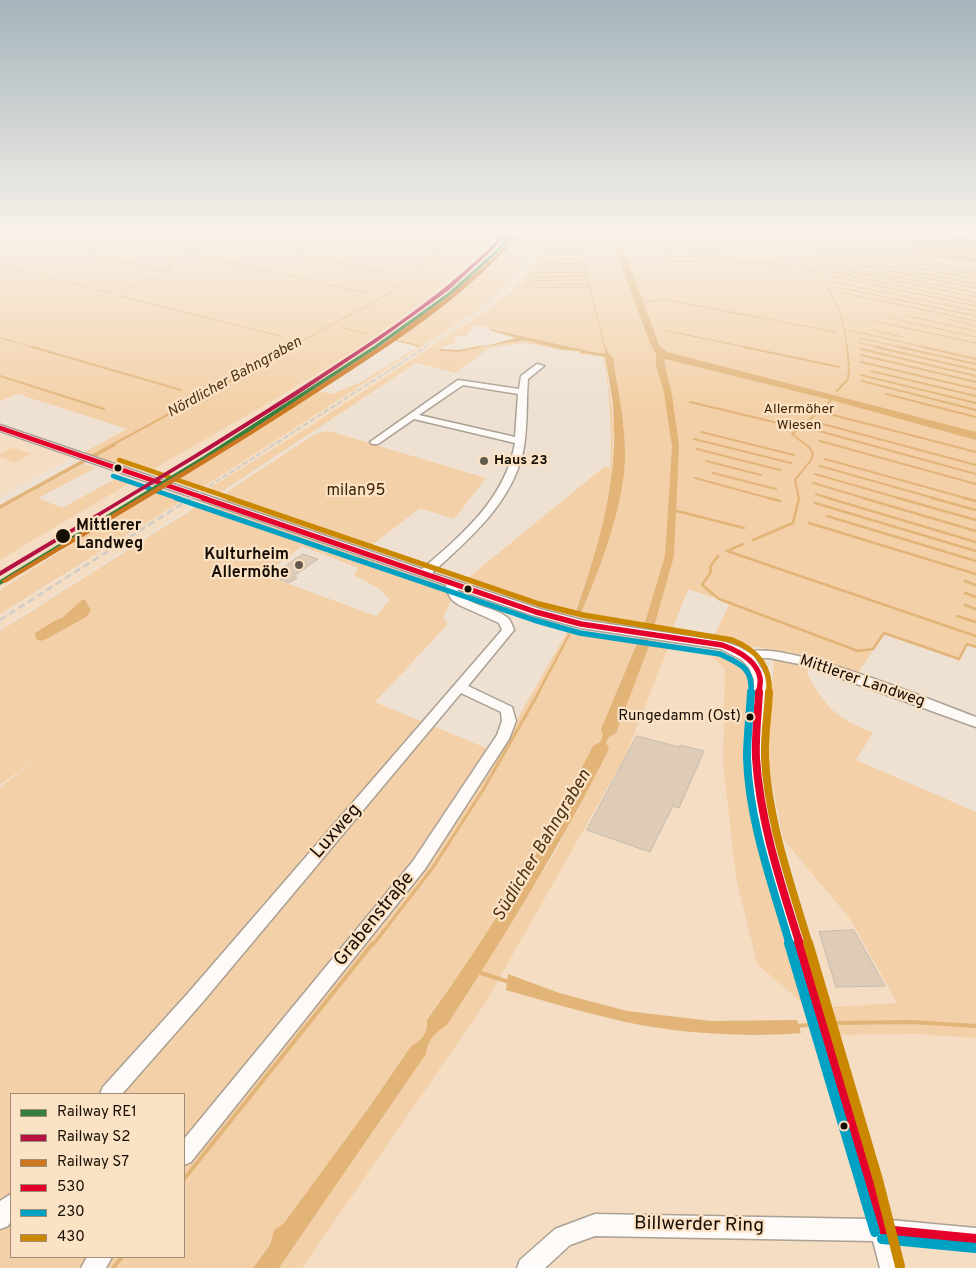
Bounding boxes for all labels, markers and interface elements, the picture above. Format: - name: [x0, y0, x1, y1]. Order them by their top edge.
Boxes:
- water label: Nördlicher Bahngraben: [165, 334, 305, 422]
- park label: Allermöher Wiesen: [763, 402, 835, 434]
- place label: Haus 23: [494, 453, 548, 469]
- marker: Haus 23: [478, 455, 490, 467]
- unlabelled marker: [113, 463, 123, 473]
- park label: milan95: [327, 482, 385, 502]
- place label: Mittlerer Landweg: [76, 517, 143, 555]
- marker: Mittlerer Landweg: [54, 527, 72, 545]
- place label: Kulturheim Allermöhe: [204, 546, 289, 584]
- marker: Kulturheim Allermöhe: [293, 559, 305, 571]
- unlabelled marker: [463, 584, 473, 594]
- street label: Mittlerer Landweg: [797, 652, 927, 712]
- place label: Rungedamm (Ost): [618, 708, 741, 726]
- marker: Rungedamm (Ost): [745, 712, 755, 722]
- water label: Südlicher Bahngraben: [489, 766, 597, 926]
- street label: Luxweg: [307, 800, 367, 864]
- street label: Grabenstraße: [330, 868, 420, 972]
- legend: [10, 1093, 185, 1258]
- text: Railway RE1: [57, 1103, 137, 1122]
- unlabelled marker: [839, 1121, 849, 1131]
- text: Railway S2: [57, 1128, 131, 1147]
- text: Railway S7: [57, 1153, 129, 1172]
- text: 530: [57, 1178, 85, 1197]
- text: 230: [57, 1203, 85, 1222]
- street label: Billwerder Ring: [634, 1213, 764, 1239]
- text: 430: [57, 1228, 85, 1247]

